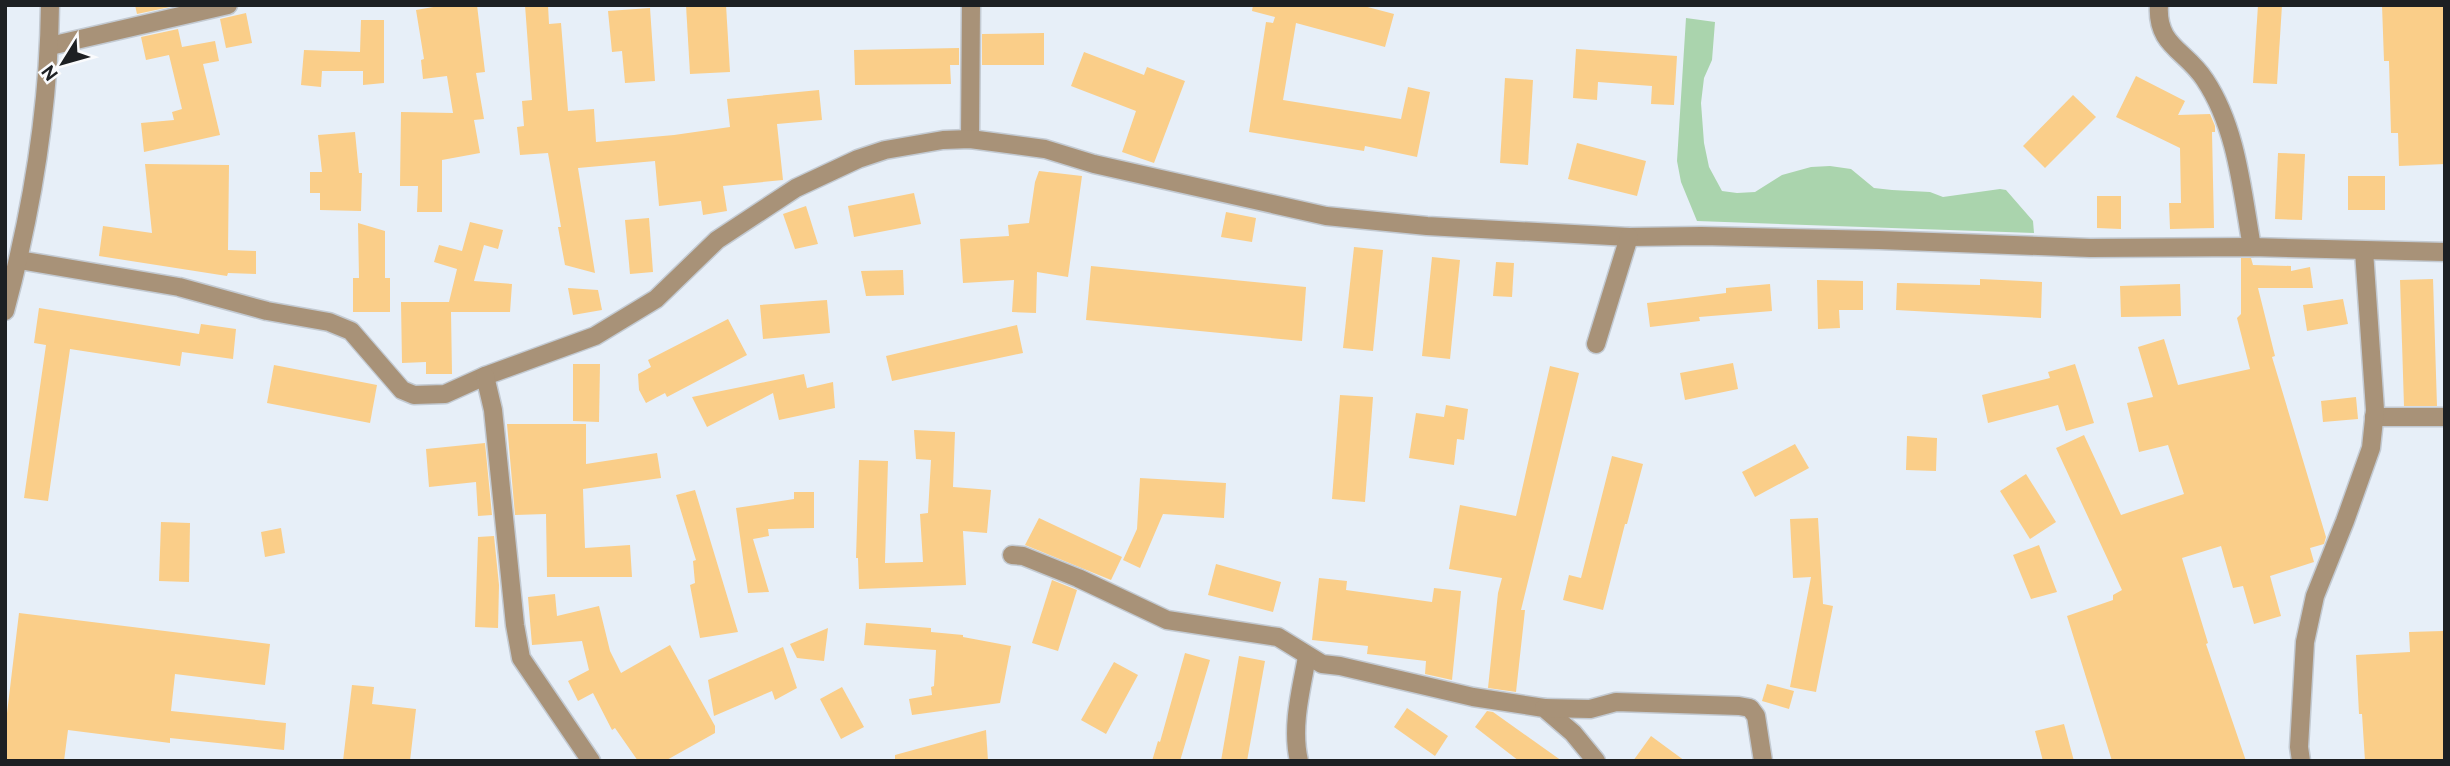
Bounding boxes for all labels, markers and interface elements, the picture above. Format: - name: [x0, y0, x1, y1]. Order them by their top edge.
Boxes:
- north arrow: [28, 28, 98, 98]
- text: N: [37, 59, 65, 85]

